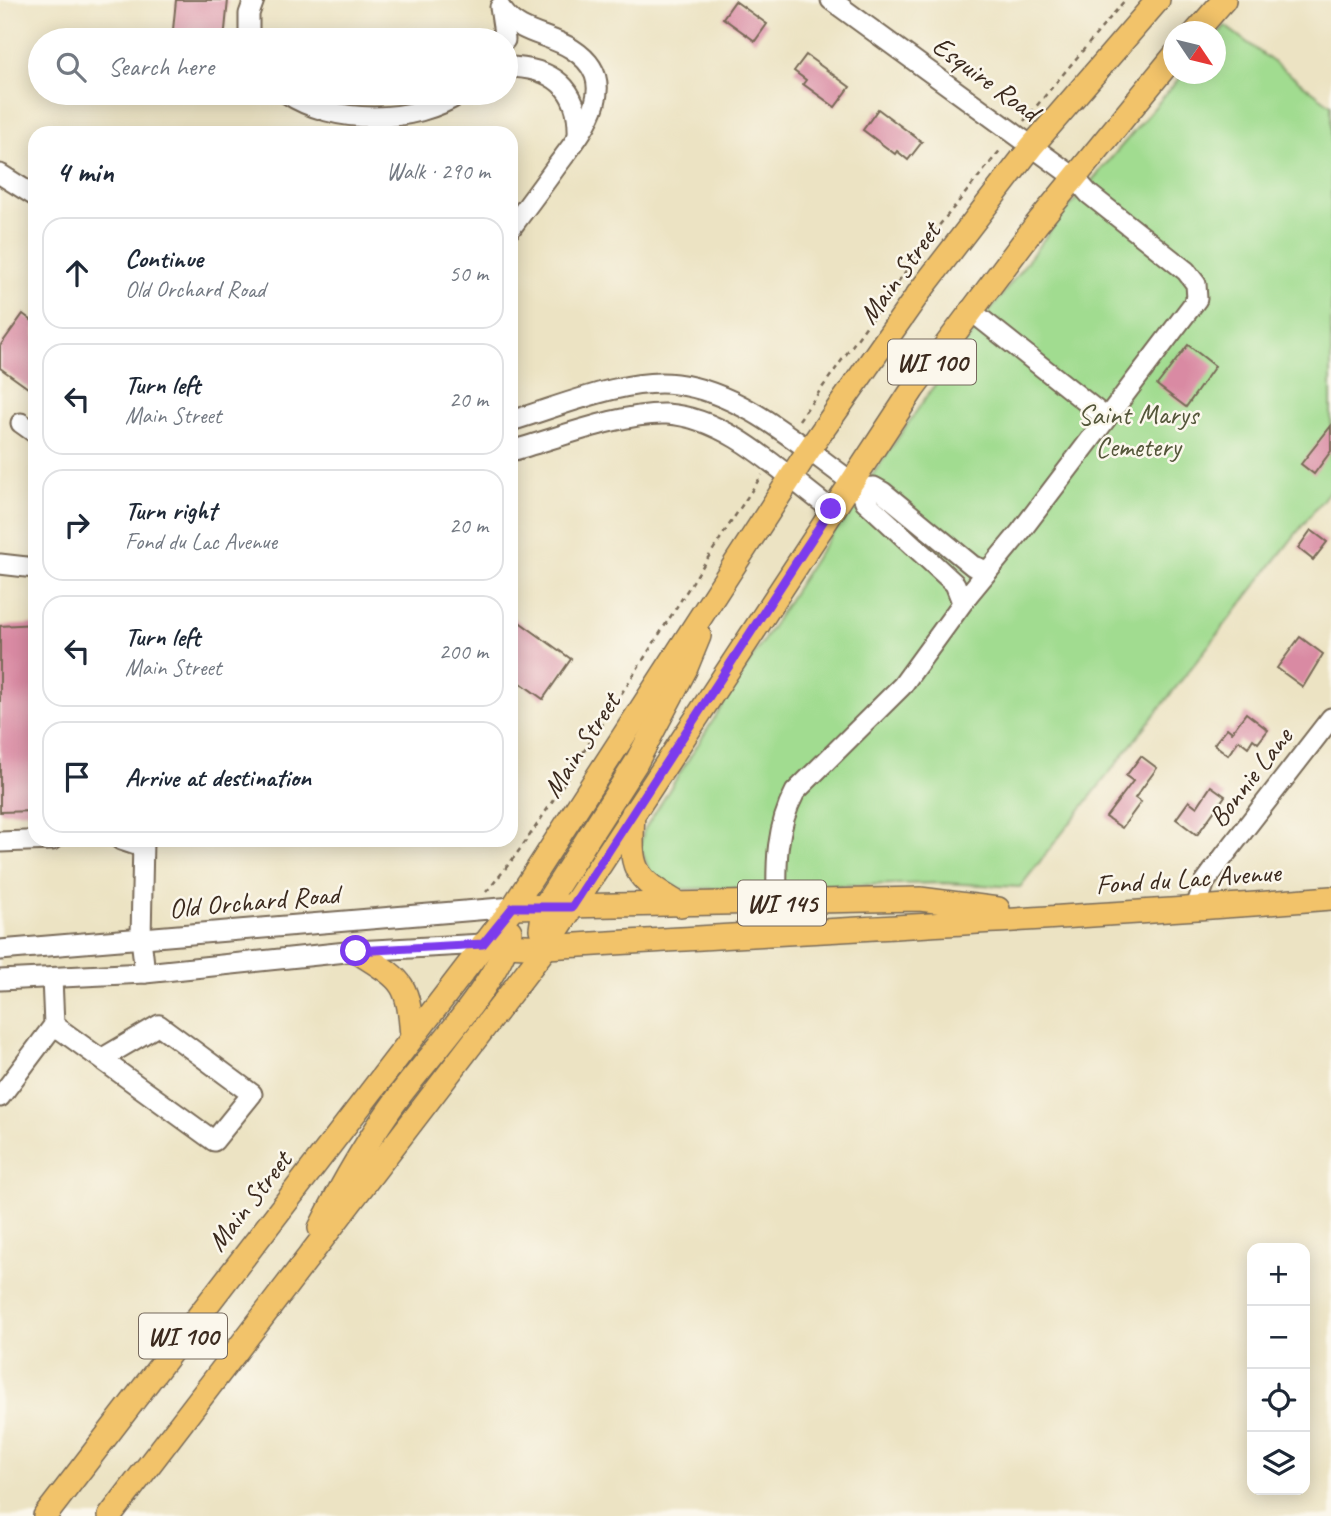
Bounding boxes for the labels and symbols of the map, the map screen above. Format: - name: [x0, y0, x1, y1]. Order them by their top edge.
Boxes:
- north arrow: [1163, 21, 1226, 84]
- street label: Esquire Road: [926, 28, 1049, 131]
- street label: Main Street: [850, 213, 949, 331]
- road number: WI 100: [888, 340, 976, 384]
- park label: Saint Marys Cemetery: [1078, 397, 1201, 464]
- route end: [815, 493, 846, 524]
- street label: Main Street: [534, 684, 629, 804]
- street label: Bonnie Lane: [1200, 719, 1301, 834]
- street label: Fond du Lac Avenue: [1094, 854, 1283, 902]
- street label: Old Orchard Road: [167, 876, 345, 926]
- road number: WI 145: [738, 880, 826, 926]
- route start: [340, 935, 371, 966]
- street label: Main Street: [199, 1142, 301, 1258]
- road number: WI 100: [139, 1314, 227, 1358]

